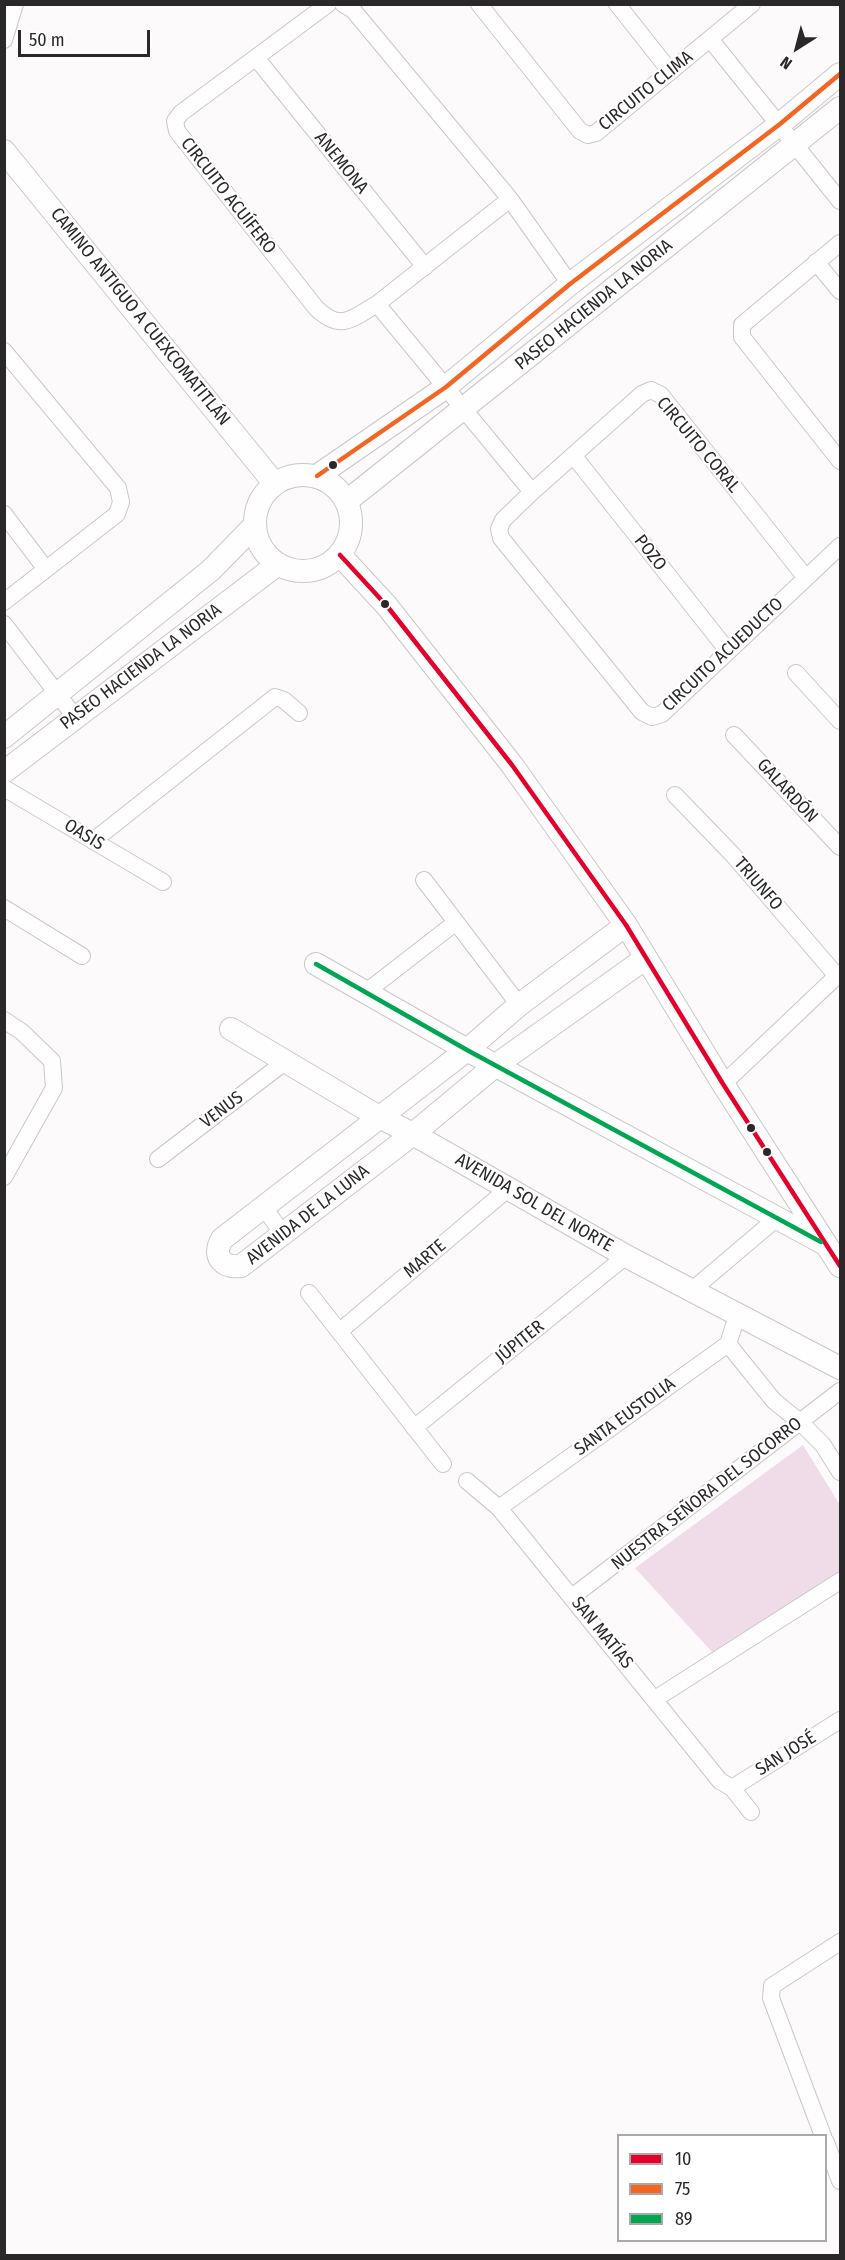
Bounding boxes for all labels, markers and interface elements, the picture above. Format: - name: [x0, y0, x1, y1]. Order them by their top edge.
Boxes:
- scale bar: [21, 18, 153, 56]
- north arrow: [767, 18, 827, 78]
- text: 50 m: [29, 29, 65, 51]
- street label: CIRCUITO CLIMA: [594, 46, 698, 136]
- text: N: [777, 52, 796, 73]
- street label: ANEMONA: [310, 128, 372, 198]
- street label: CIRCUITO ACUÍFERO: [176, 133, 280, 259]
- street label: CAMINO ANTIGUO A CUEXCOMATITLÁN: [45, 204, 235, 430]
- street label: PASEO HACIENDA LA NORIA: [511, 235, 677, 375]
- street label: CIRCUITO CORAL: [652, 393, 744, 497]
- unlabelled marker: [327, 459, 339, 471]
- street label: POZO: [629, 531, 671, 575]
- street label: CIRCUITO ACUEDUCTO: [658, 593, 788, 717]
- unlabelled marker: [379, 598, 391, 610]
- street label: PASEO HACIENDA LA NORIA: [56, 599, 226, 735]
- street label: GALARDÓN: [752, 754, 822, 828]
- street label: OASIS: [60, 815, 108, 855]
- street label: TRIUNFO: [729, 853, 787, 915]
- street label: VENUS: [196, 1087, 248, 1133]
- unlabelled marker: [745, 1122, 757, 1134]
- unlabelled marker: [761, 1146, 773, 1158]
- street label: AVENIDA SOL DEL NORTE: [451, 1149, 617, 1257]
- street label: AVENIDA DE LA LUNA: [242, 1160, 374, 1270]
- street label: MARTE: [399, 1235, 451, 1283]
- street label: JÚPITER: [491, 1316, 549, 1368]
- street label: SANTA EUSTOLIA: [571, 1373, 679, 1461]
- street label: NUESTRA SEÑORA DEL SOCORRO: [608, 1413, 806, 1575]
- street label: SAN MATÍAS: [566, 1593, 638, 1673]
- street label: SAN JOSÉ: [752, 1727, 820, 1781]
- legend: [617, 2134, 827, 2242]
- text: 10: [675, 2148, 691, 2170]
- text: 75: [675, 2178, 690, 2200]
- text: 89: [675, 2208, 693, 2230]

